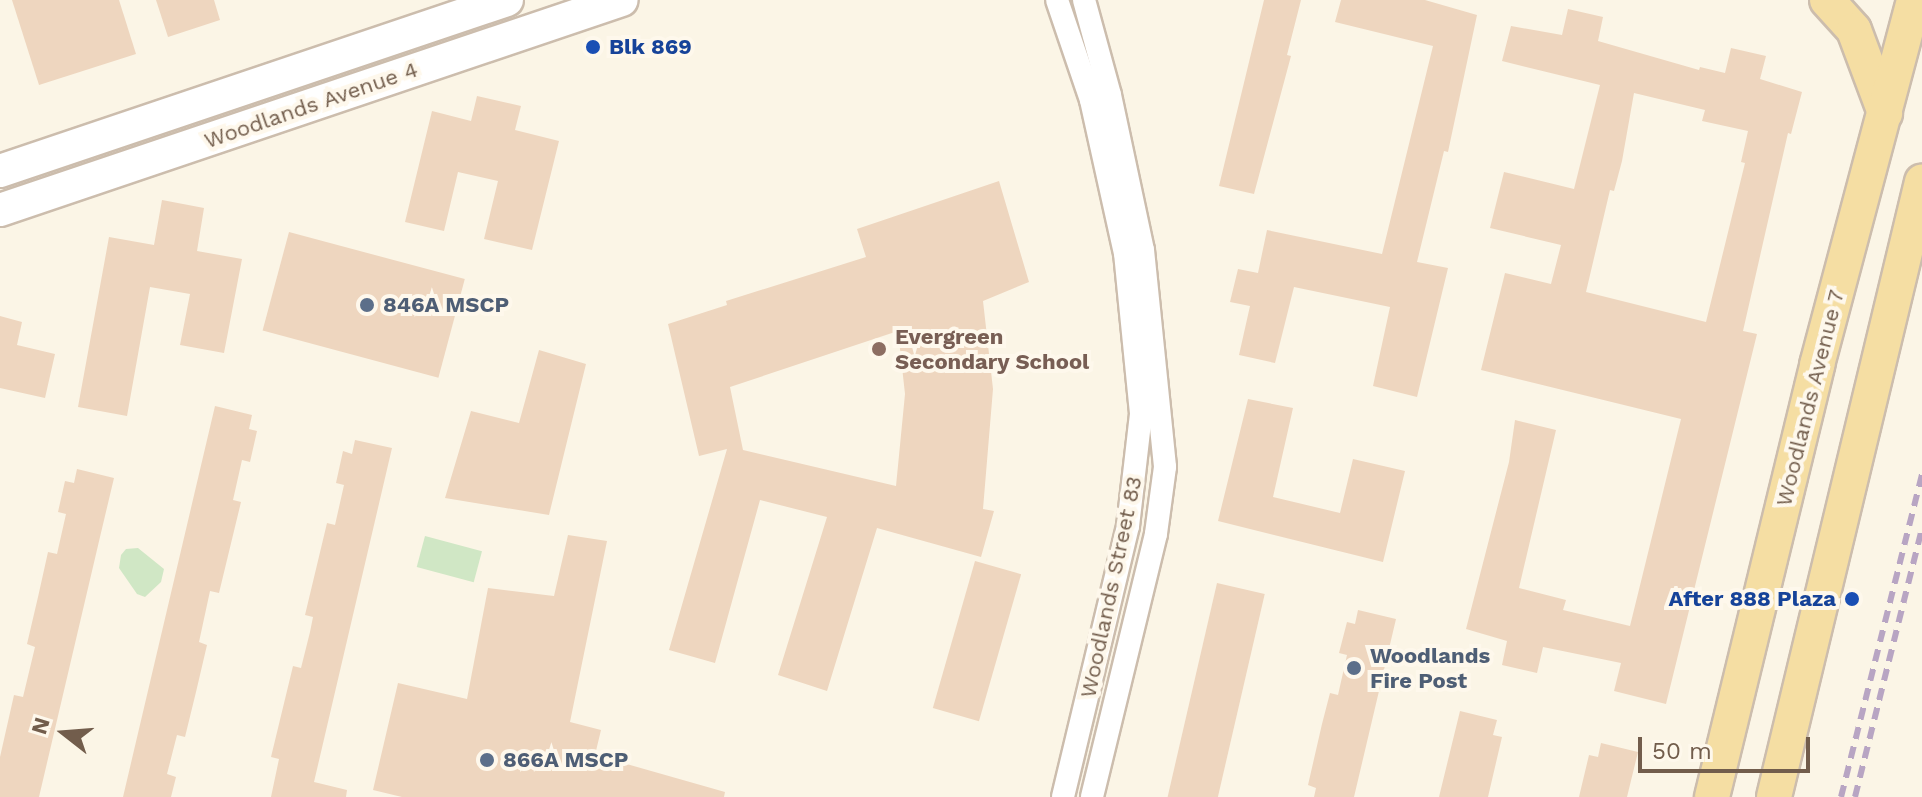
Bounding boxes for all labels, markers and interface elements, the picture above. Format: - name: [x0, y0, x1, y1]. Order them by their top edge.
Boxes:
- place label: Blk 869: [609, 34, 692, 60]
- marker: Blk 869: [584, 38, 602, 56]
- street label: Woodlands Avenue 4: [200, 56, 422, 154]
- street label: Woodlands Avenue 7: [1770, 286, 1850, 510]
- place label: 846A MSCP: [383, 292, 510, 318]
- marker: 846A MSCP: [358, 296, 376, 314]
- place label: Evergreen Secondary School: [895, 323, 1090, 374]
- marker: Evergreen Secondary School: [870, 340, 888, 358]
- street label: Woodlands Street 83: [1075, 474, 1147, 700]
- place label: After 888 Plaza: [1668, 586, 1836, 612]
- marker: After 888 Plaza: [1843, 590, 1861, 608]
- place label: Woodlands Fire Post: [1370, 642, 1490, 694]
- marker: Woodlands Fire Post: [1345, 659, 1363, 677]
- north arrow: [24, 693, 104, 773]
- text: N: [26, 714, 55, 737]
- scale bar: [1642, 721, 1814, 771]
- text: 50 m: [1652, 737, 1712, 765]
- place label: 866A MSCP: [503, 747, 629, 773]
- marker: 866A MSCP: [478, 751, 496, 769]

